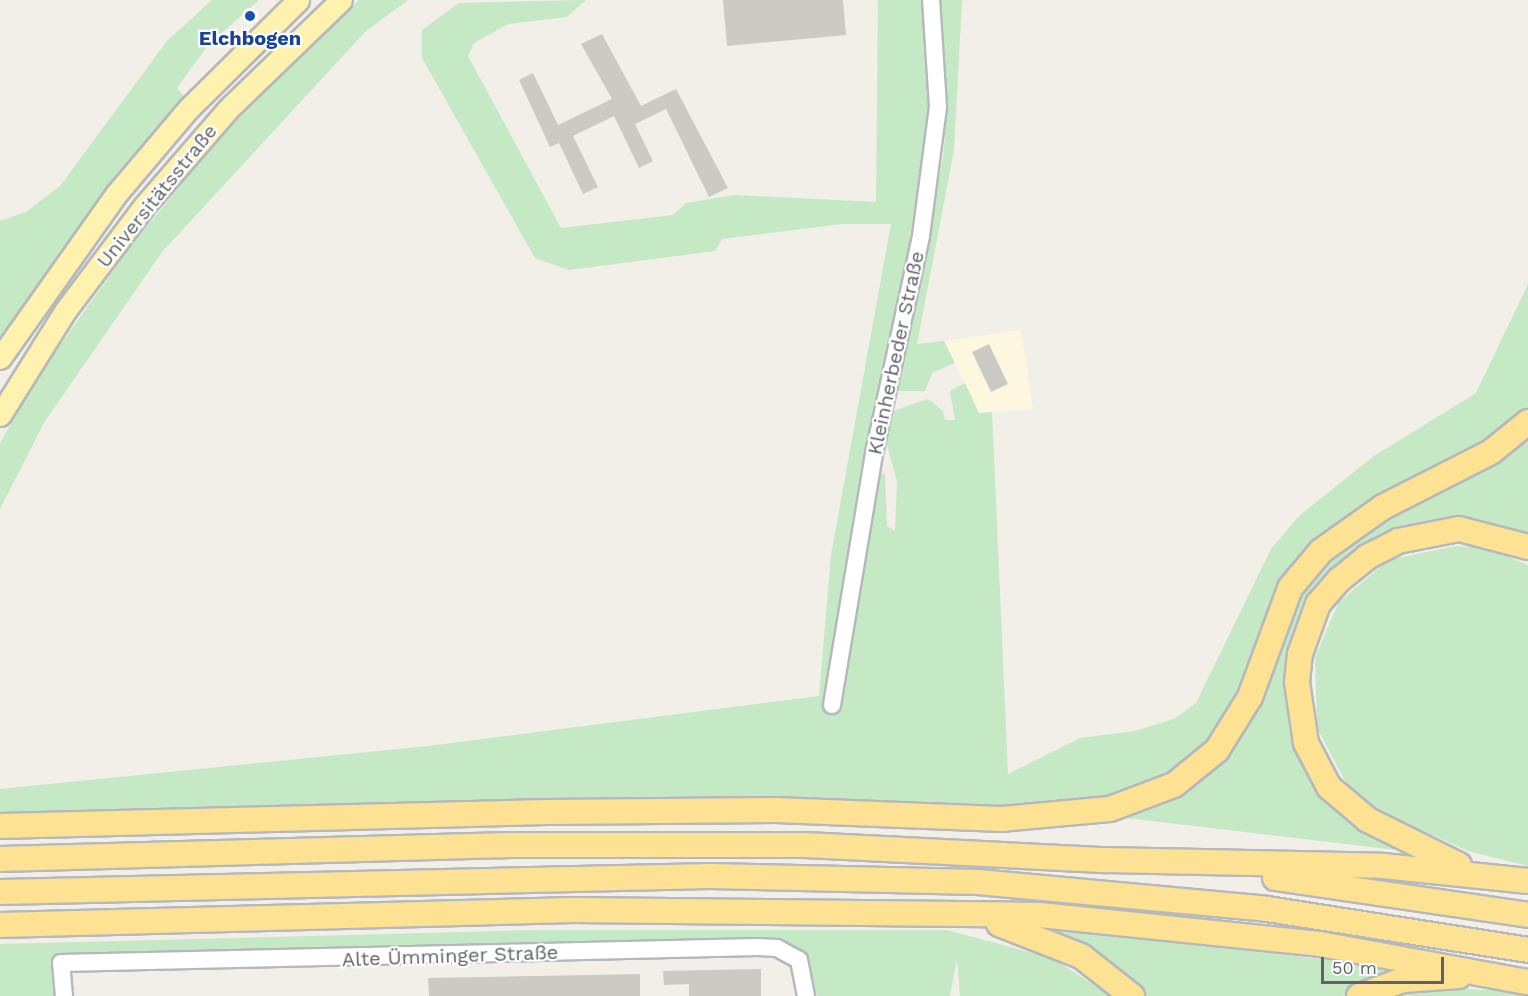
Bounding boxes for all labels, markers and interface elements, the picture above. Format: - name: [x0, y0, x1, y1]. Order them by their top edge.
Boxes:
- marker: Elchbogen: [243, 9, 257, 23]
- place label: Elchbogen: [199, 26, 301, 50]
- street label: Universitätsstraße: [92, 119, 222, 273]
- street label: Kleinherbeder Straße: [863, 249, 929, 457]
- street label: Alte Ümminger Straße: [341, 940, 559, 972]
- scale bar: [1324, 945, 1447, 983]
- text: 50 m: [1332, 957, 1377, 978]

